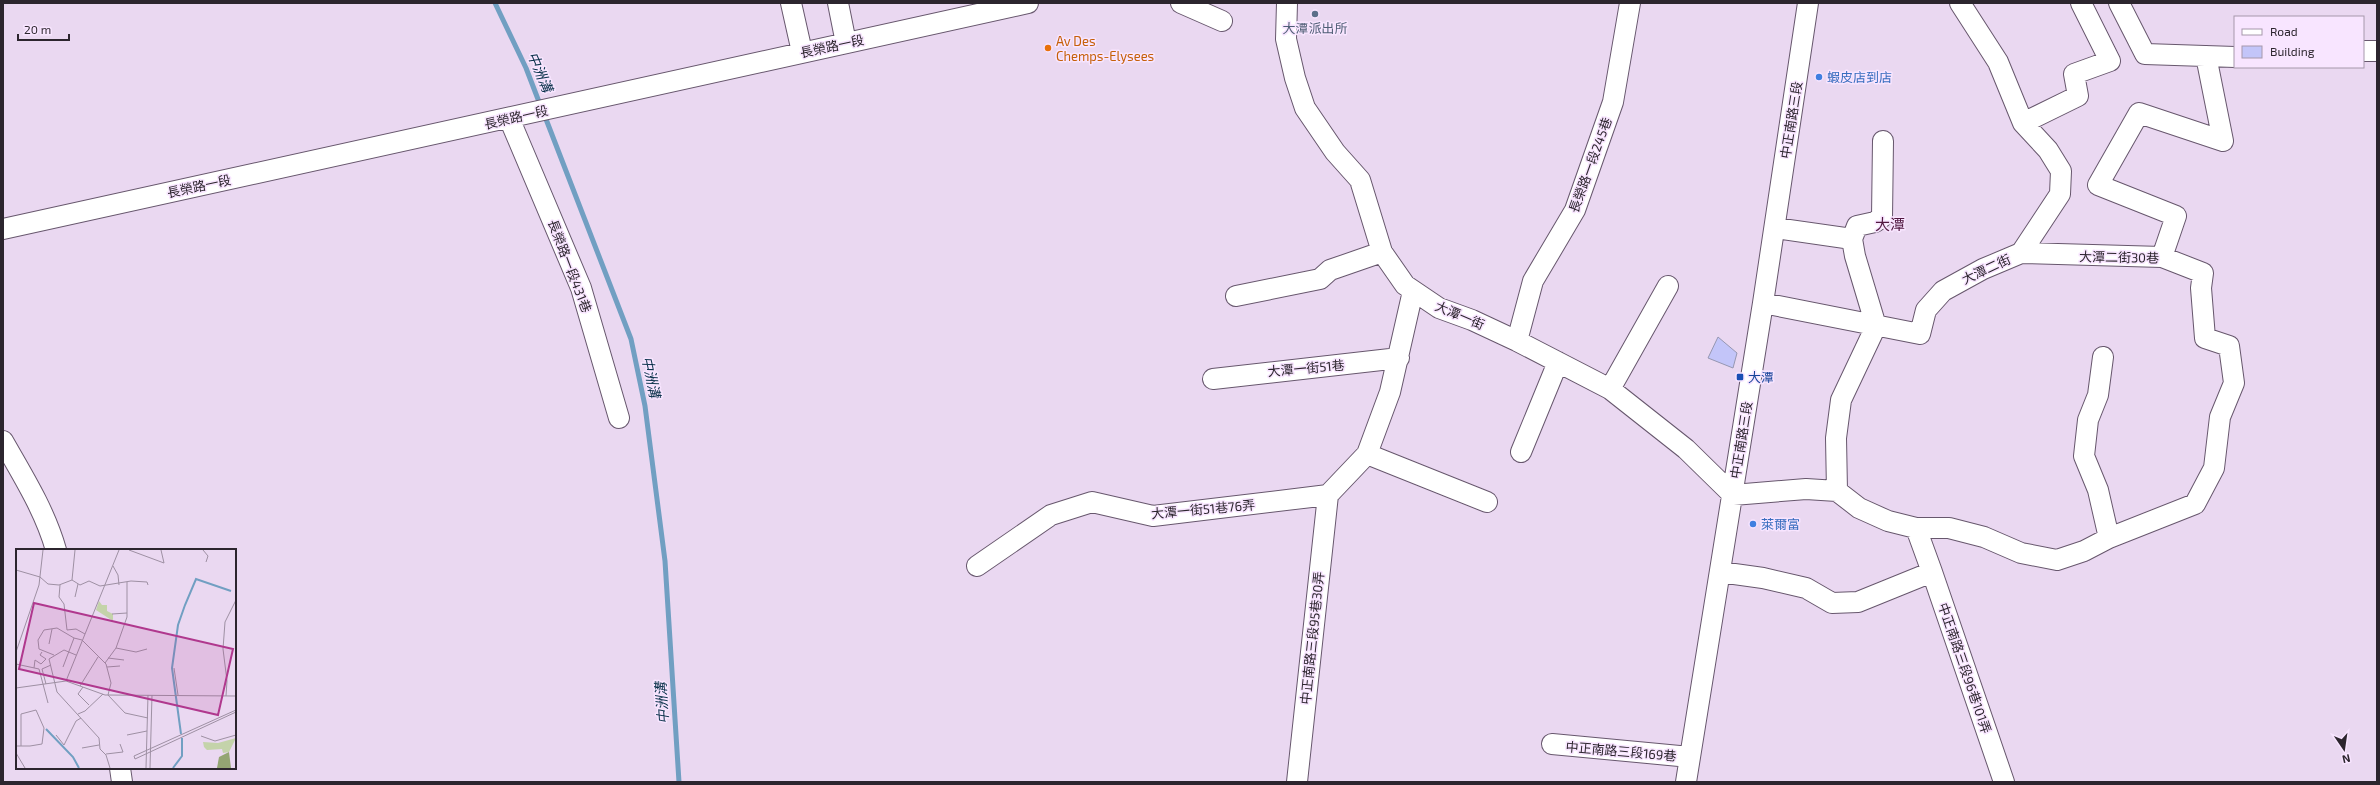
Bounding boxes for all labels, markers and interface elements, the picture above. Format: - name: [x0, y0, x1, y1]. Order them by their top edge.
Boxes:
- marker: 大潭派出所: [1310, 9, 1320, 19]
- scale bar: [18, 16, 69, 42]
- legend: [2234, 16, 2364, 68]
- place label: 大潭派出所: [1282, 20, 1348, 36]
- text: 20 m: [24, 22, 51, 36]
- text: Road: [2270, 24, 2298, 38]
- street label: 長榮路一段: [799, 31, 865, 61]
- place label: Av Des Chemps-Elysees: [1056, 33, 1154, 64]
- marker: Av Des Chemps-Elysees: [1043, 43, 1053, 53]
- text: Building: [2270, 44, 2315, 58]
- water label: 中洲溝: [524, 49, 557, 96]
- place label: 蝦皮店到店: [1827, 69, 1892, 85]
- marker: 蝦皮店到店: [1814, 72, 1824, 82]
- street label: 中正南路三段: [1777, 80, 1805, 160]
- street label: 長榮路一段: [483, 102, 549, 132]
- street label: 長榮路一段245巷: [1565, 115, 1615, 215]
- street label: 長榮路一段: [166, 171, 232, 201]
- district label: 大潭: [1875, 215, 1905, 233]
- street label: 長榮路一段431巷: [545, 217, 595, 315]
- street label: 大潭二街30巷: [2079, 248, 2159, 266]
- street label: 大潭二街: [1959, 251, 2013, 287]
- street label: 大潭一街: [1433, 297, 1487, 333]
- water label: 中洲溝: [639, 355, 665, 401]
- street label: 大潭一街51巷: [1267, 357, 1345, 379]
- place label: 大潭: [1748, 369, 1774, 385]
- marker: 大潭: [1735, 372, 1745, 382]
- street label: 中正南路三段: [1727, 400, 1755, 480]
- street label: 大潭一街51巷76弄: [1150, 496, 1256, 522]
- place label: 萊爾富: [1761, 516, 1800, 532]
- marker: 萊爾富: [1748, 519, 1758, 529]
- inset map: [16, 549, 236, 769]
- street label: 中正南路三段95巷30弄: [1297, 571, 1327, 705]
- street label: 中正南路三段96巷101弄: [1935, 601, 1995, 735]
- water label: 中洲溝: [651, 679, 671, 725]
- north arrow: [2324, 729, 2364, 769]
- street label: 中正南路三段169巷: [1565, 738, 1677, 764]
- text: N: [2341, 752, 2352, 766]

